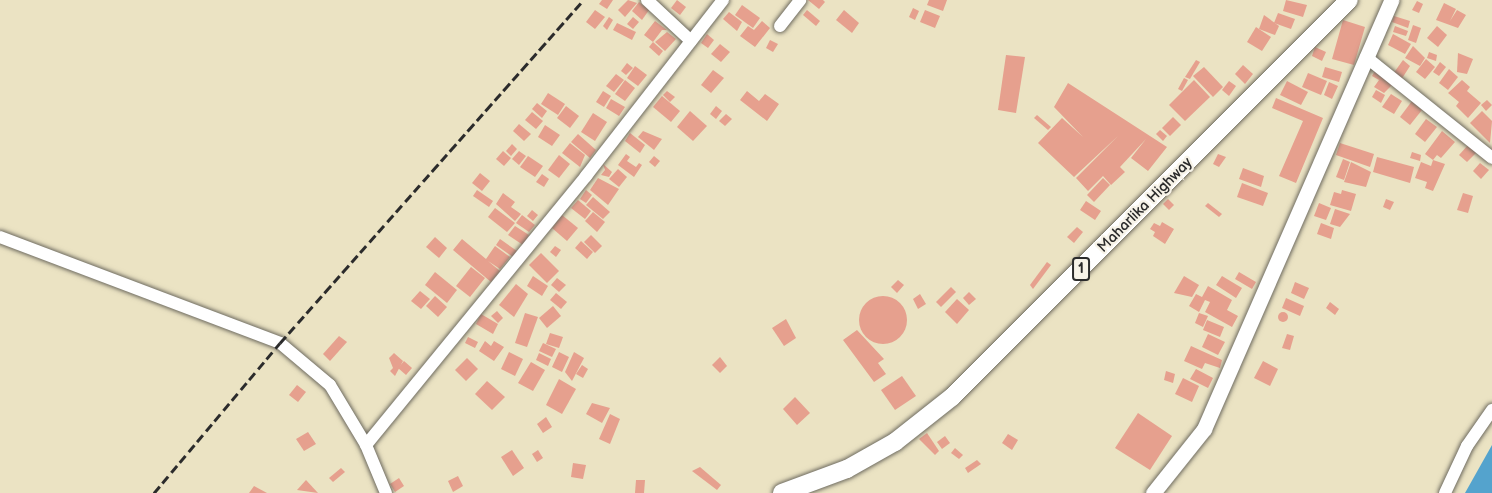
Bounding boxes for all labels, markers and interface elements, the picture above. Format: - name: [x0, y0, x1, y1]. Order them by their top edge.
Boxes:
- street label: Maharlika Highway: [1094, 154, 1196, 256]
- road number: 1: [1072, 258, 1090, 280]

